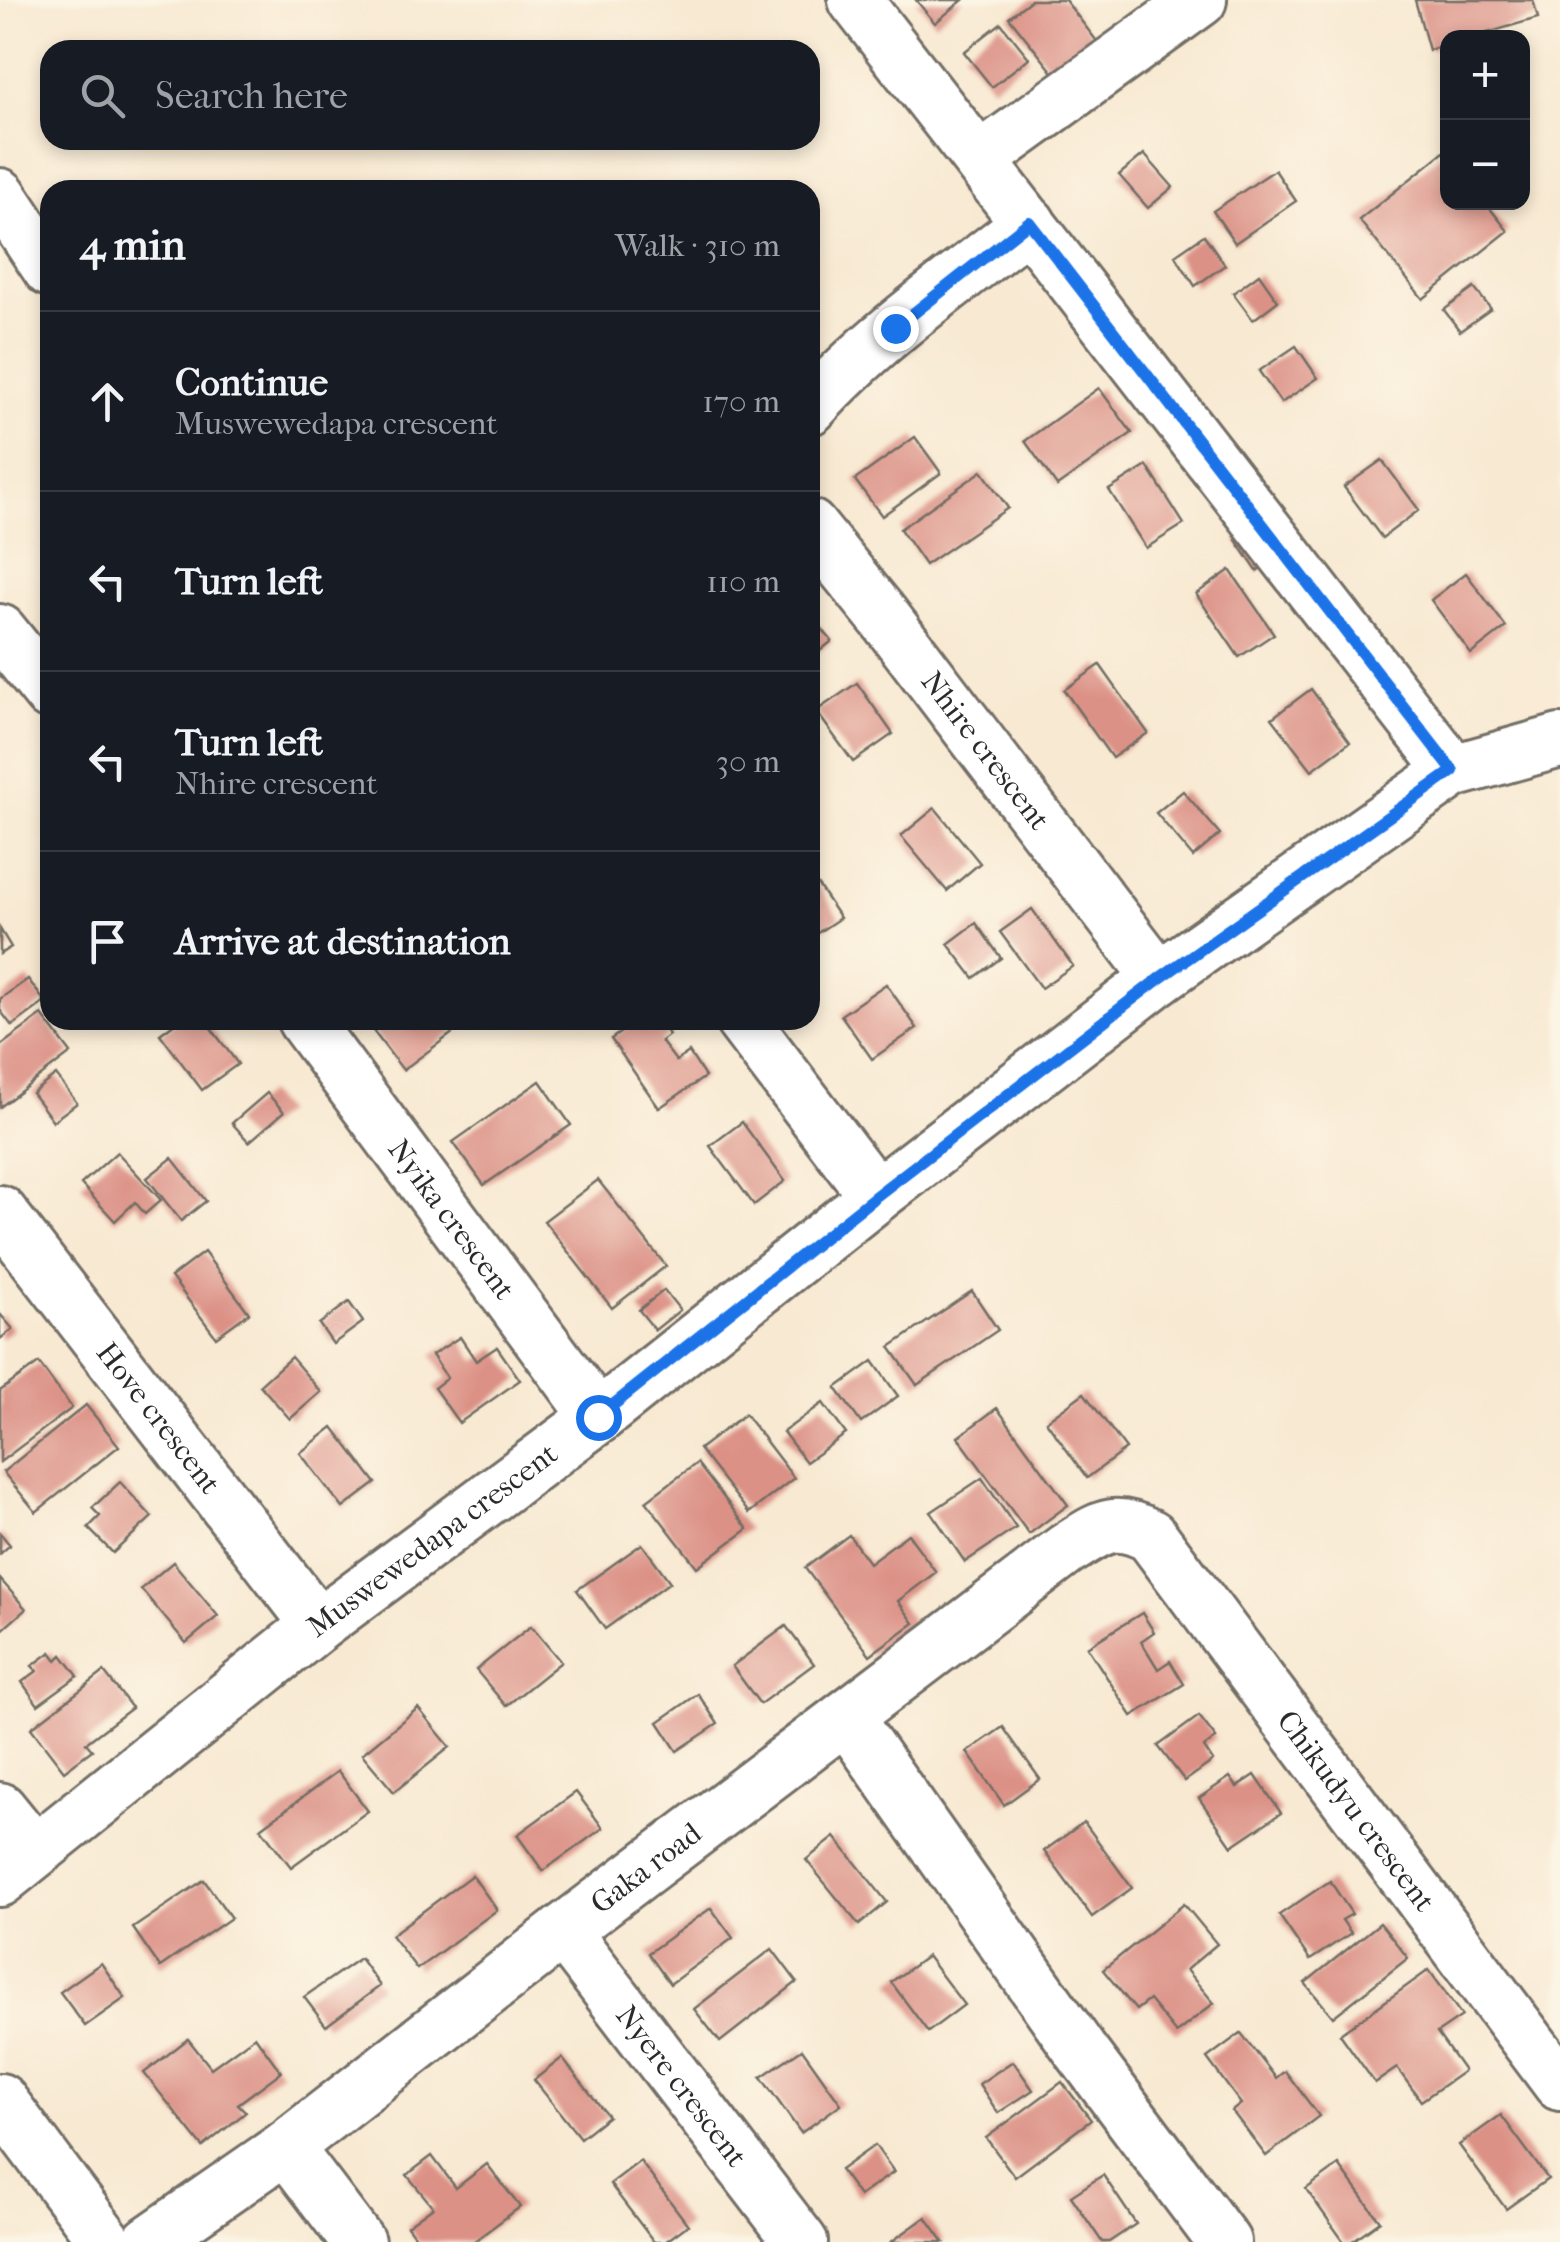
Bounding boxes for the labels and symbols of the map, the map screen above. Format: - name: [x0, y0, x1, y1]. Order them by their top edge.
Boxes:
- route end: [873, 306, 919, 352]
- street label: Nhire crescent: [914, 665, 1057, 837]
- street label: Nyika crescent: [381, 1133, 522, 1307]
- street label: Hove crescent: [89, 1336, 228, 1501]
- route start: [576, 1395, 622, 1441]
- street label: Muswewedapa crescent: [301, 1436, 565, 1645]
- street label: Chikudyu crescent: [1270, 1704, 1442, 1919]
- street label: Gaka road: [584, 1815, 709, 1921]
- street label: Nyere crescent: [608, 1999, 754, 2174]

